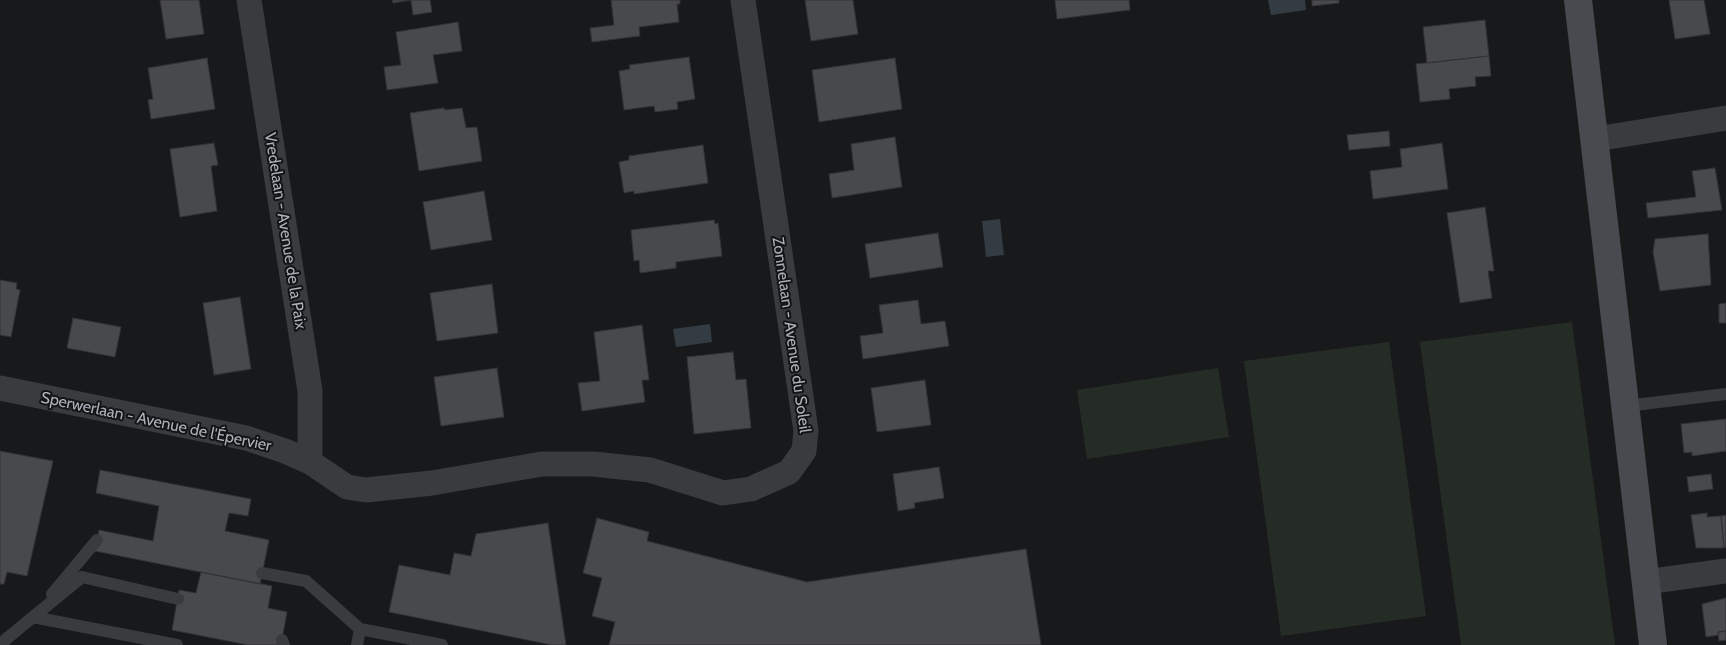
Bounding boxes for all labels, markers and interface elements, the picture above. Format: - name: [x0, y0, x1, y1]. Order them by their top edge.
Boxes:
- street label: Vredelaan - Avenue de la Paix: [260, 131, 310, 331]
- street label: Zonnelaan - Avenue du Soleil: [768, 236, 814, 434]
- street label: Sperwerlaan - Avenue de l'Épervier: [39, 388, 273, 456]

